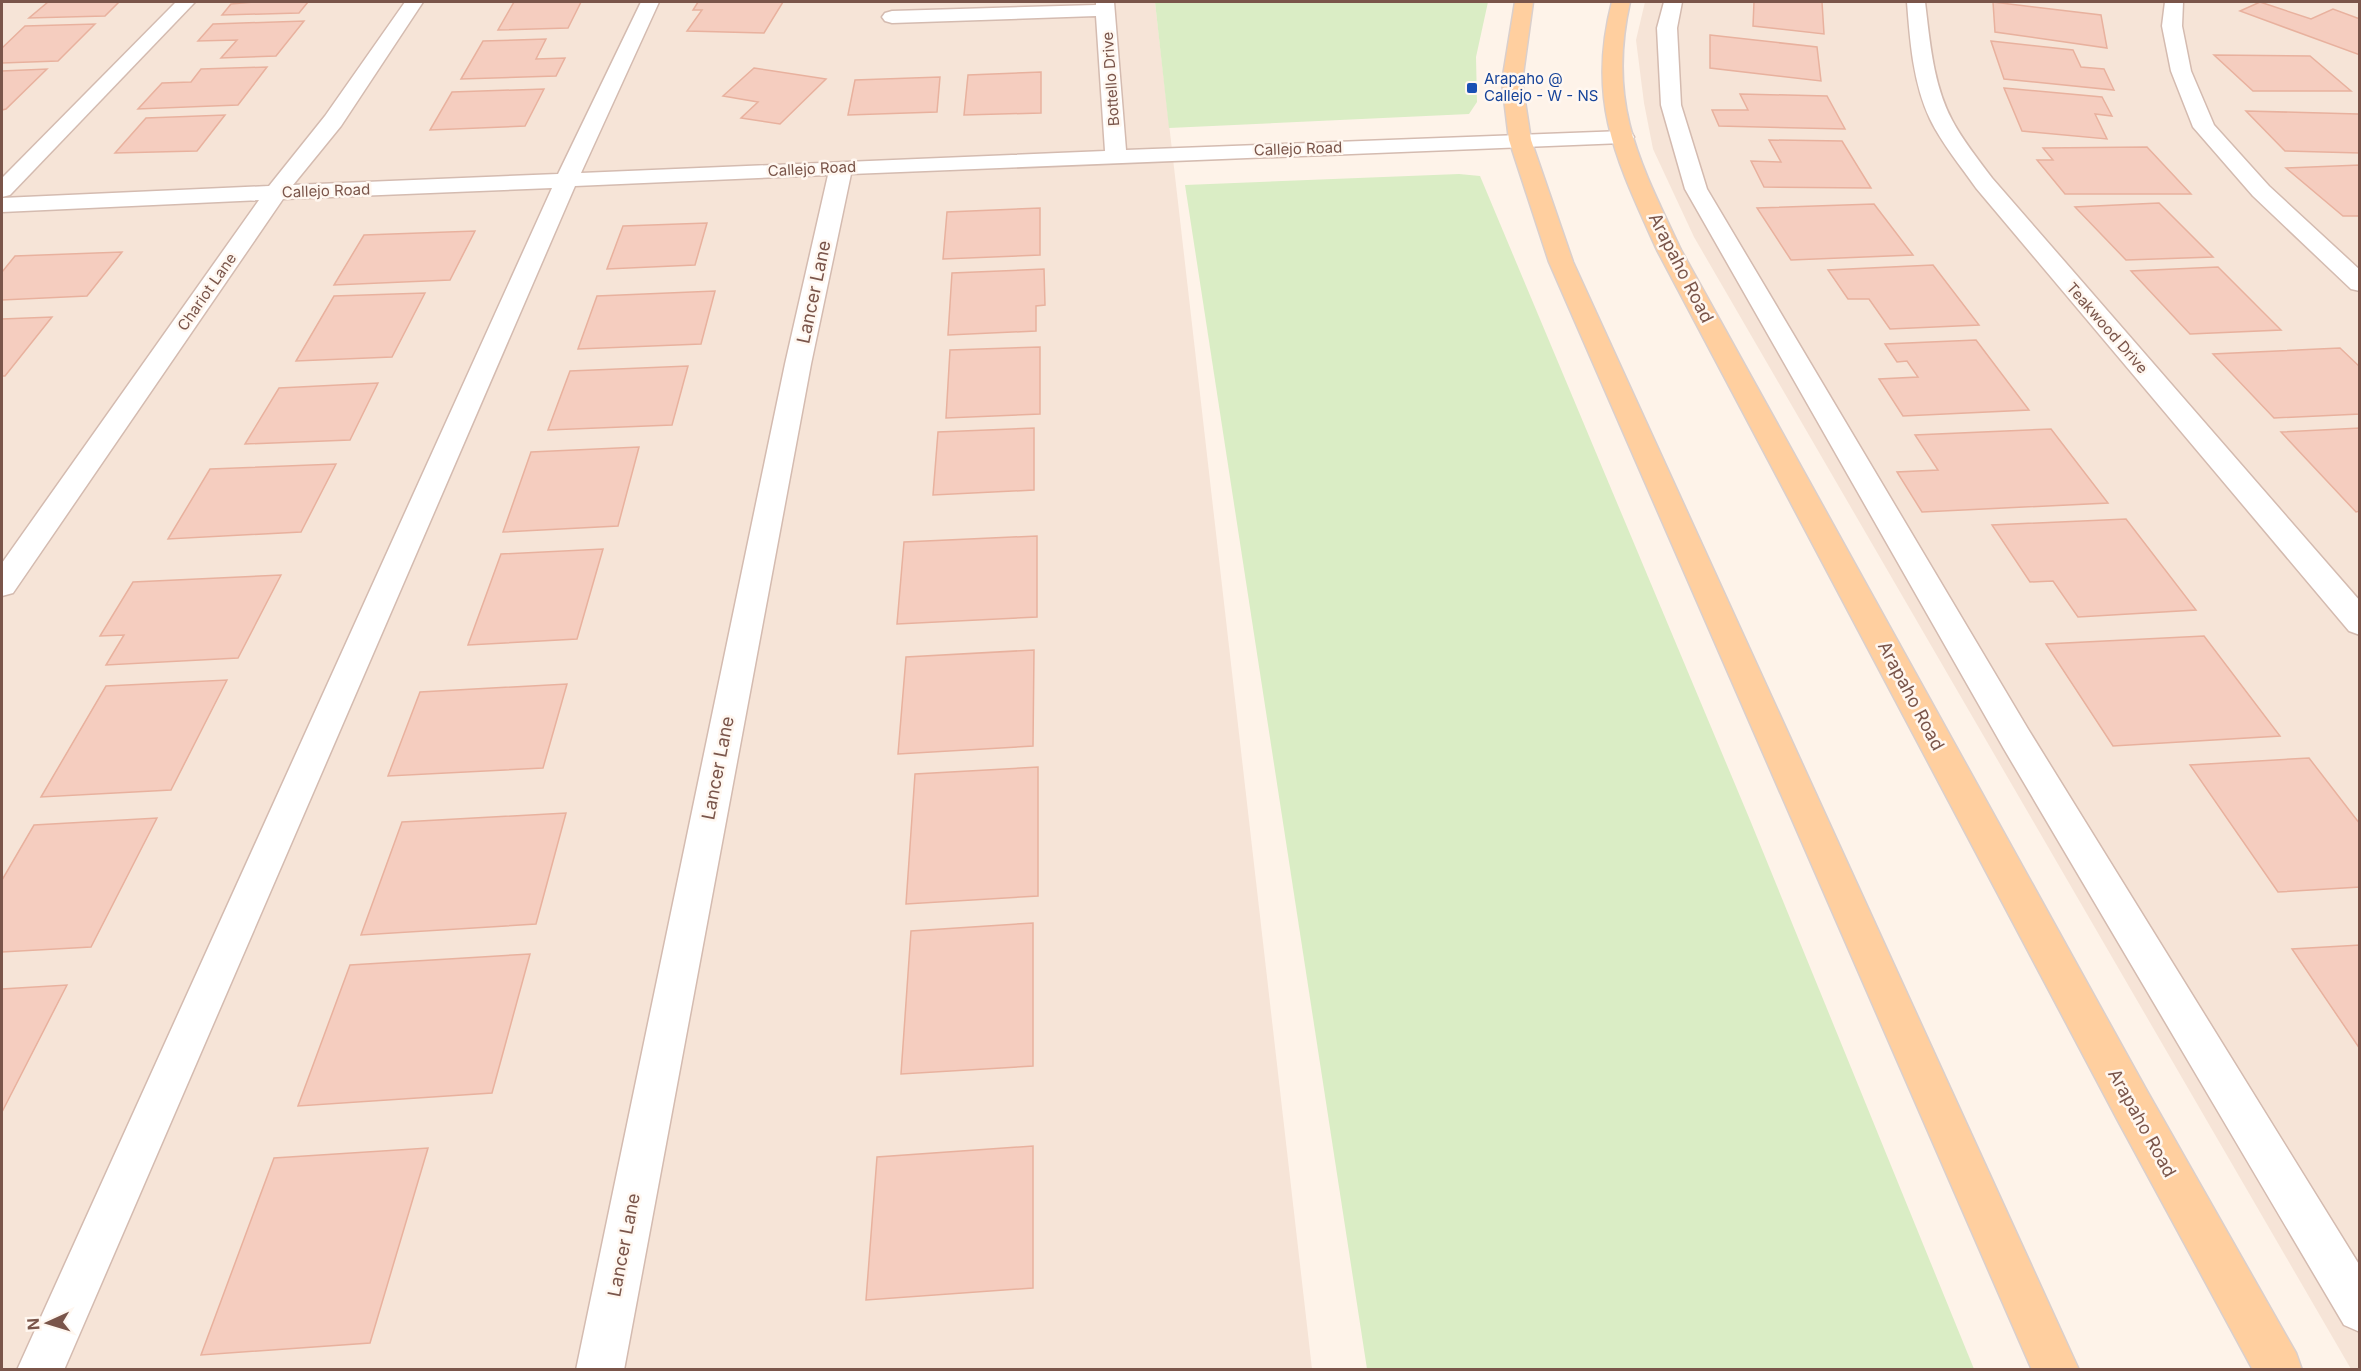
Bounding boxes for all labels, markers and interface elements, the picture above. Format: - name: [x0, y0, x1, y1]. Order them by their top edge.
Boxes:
- street label: Bottello Drive: [1098, 31, 1123, 127]
- place label: Arapaho @ Callejo - W - NS: [1484, 69, 1598, 105]
- marker: Arapaho @ Callejo - W - NS: [1465, 81, 1479, 95]
- street label: Callejo Road: [1253, 137, 1342, 160]
- street label: Callejo Road: [767, 157, 857, 180]
- street label: Callejo Road: [281, 179, 370, 202]
- street label: Arapaho Road: [1645, 209, 1718, 326]
- street label: Lancer Lane: [792, 238, 835, 345]
- street label: Chariot Lane: [173, 249, 240, 334]
- street label: Teakwood Drive: [2063, 278, 2152, 377]
- street label: Arapaho Road: [1874, 638, 1949, 754]
- street label: Lancer Lane: [697, 714, 738, 821]
- street label: Arapaho Road: [2104, 1065, 2181, 1181]
- street label: Lancer Lane: [603, 1191, 644, 1298]
- north arrow: [18, 1293, 78, 1353]
- text: N: [23, 1317, 43, 1331]

